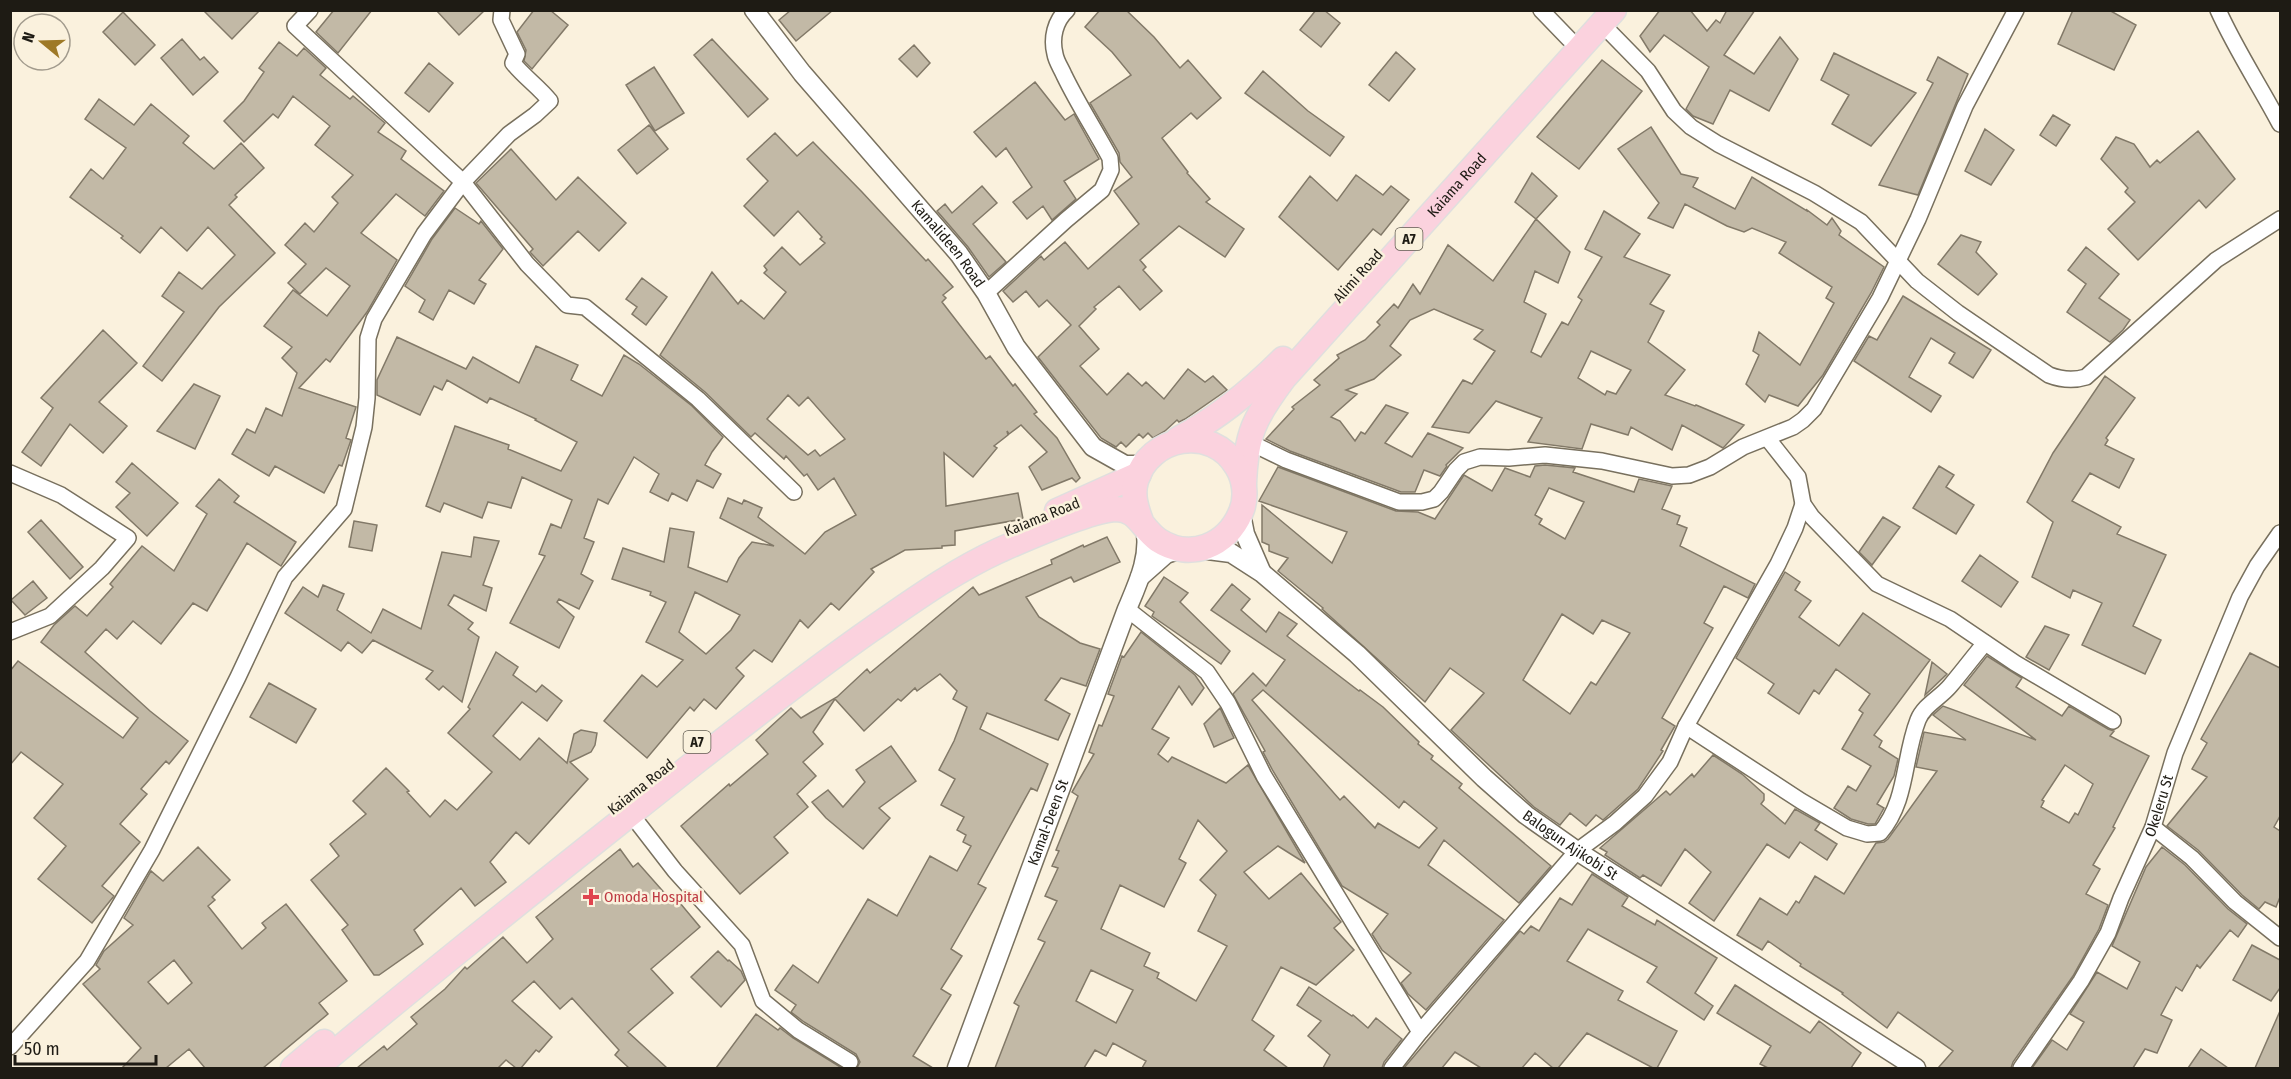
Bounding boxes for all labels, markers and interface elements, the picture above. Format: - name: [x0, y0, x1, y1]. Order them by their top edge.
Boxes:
- north arrow: [12, 12, 72, 72]
- text: N: [18, 30, 39, 45]
- street label: Kaiama Road: [1424, 149, 1490, 221]
- street label: Kamalideen Road: [907, 196, 988, 291]
- road number: A7: [1396, 228, 1422, 250]
- street label: Alimi Road: [1329, 246, 1387, 306]
- street label: Kaiama Road: [1002, 494, 1082, 540]
- road number: A7: [684, 731, 710, 753]
- street label: Kaiama Road: [604, 755, 678, 819]
- street label: Okeleru St: [2141, 773, 2177, 840]
- street label: Kamal-Deen St: [1024, 777, 1072, 868]
- street label: Balogun Ajikobi St: [1519, 806, 1621, 884]
- marker: Omoda Hospital: [582, 888, 600, 906]
- place label: Omoda Hospital: [604, 888, 703, 906]
- scale bar: [15, 1028, 156, 1066]
- text: 50 m: [24, 1038, 60, 1060]

